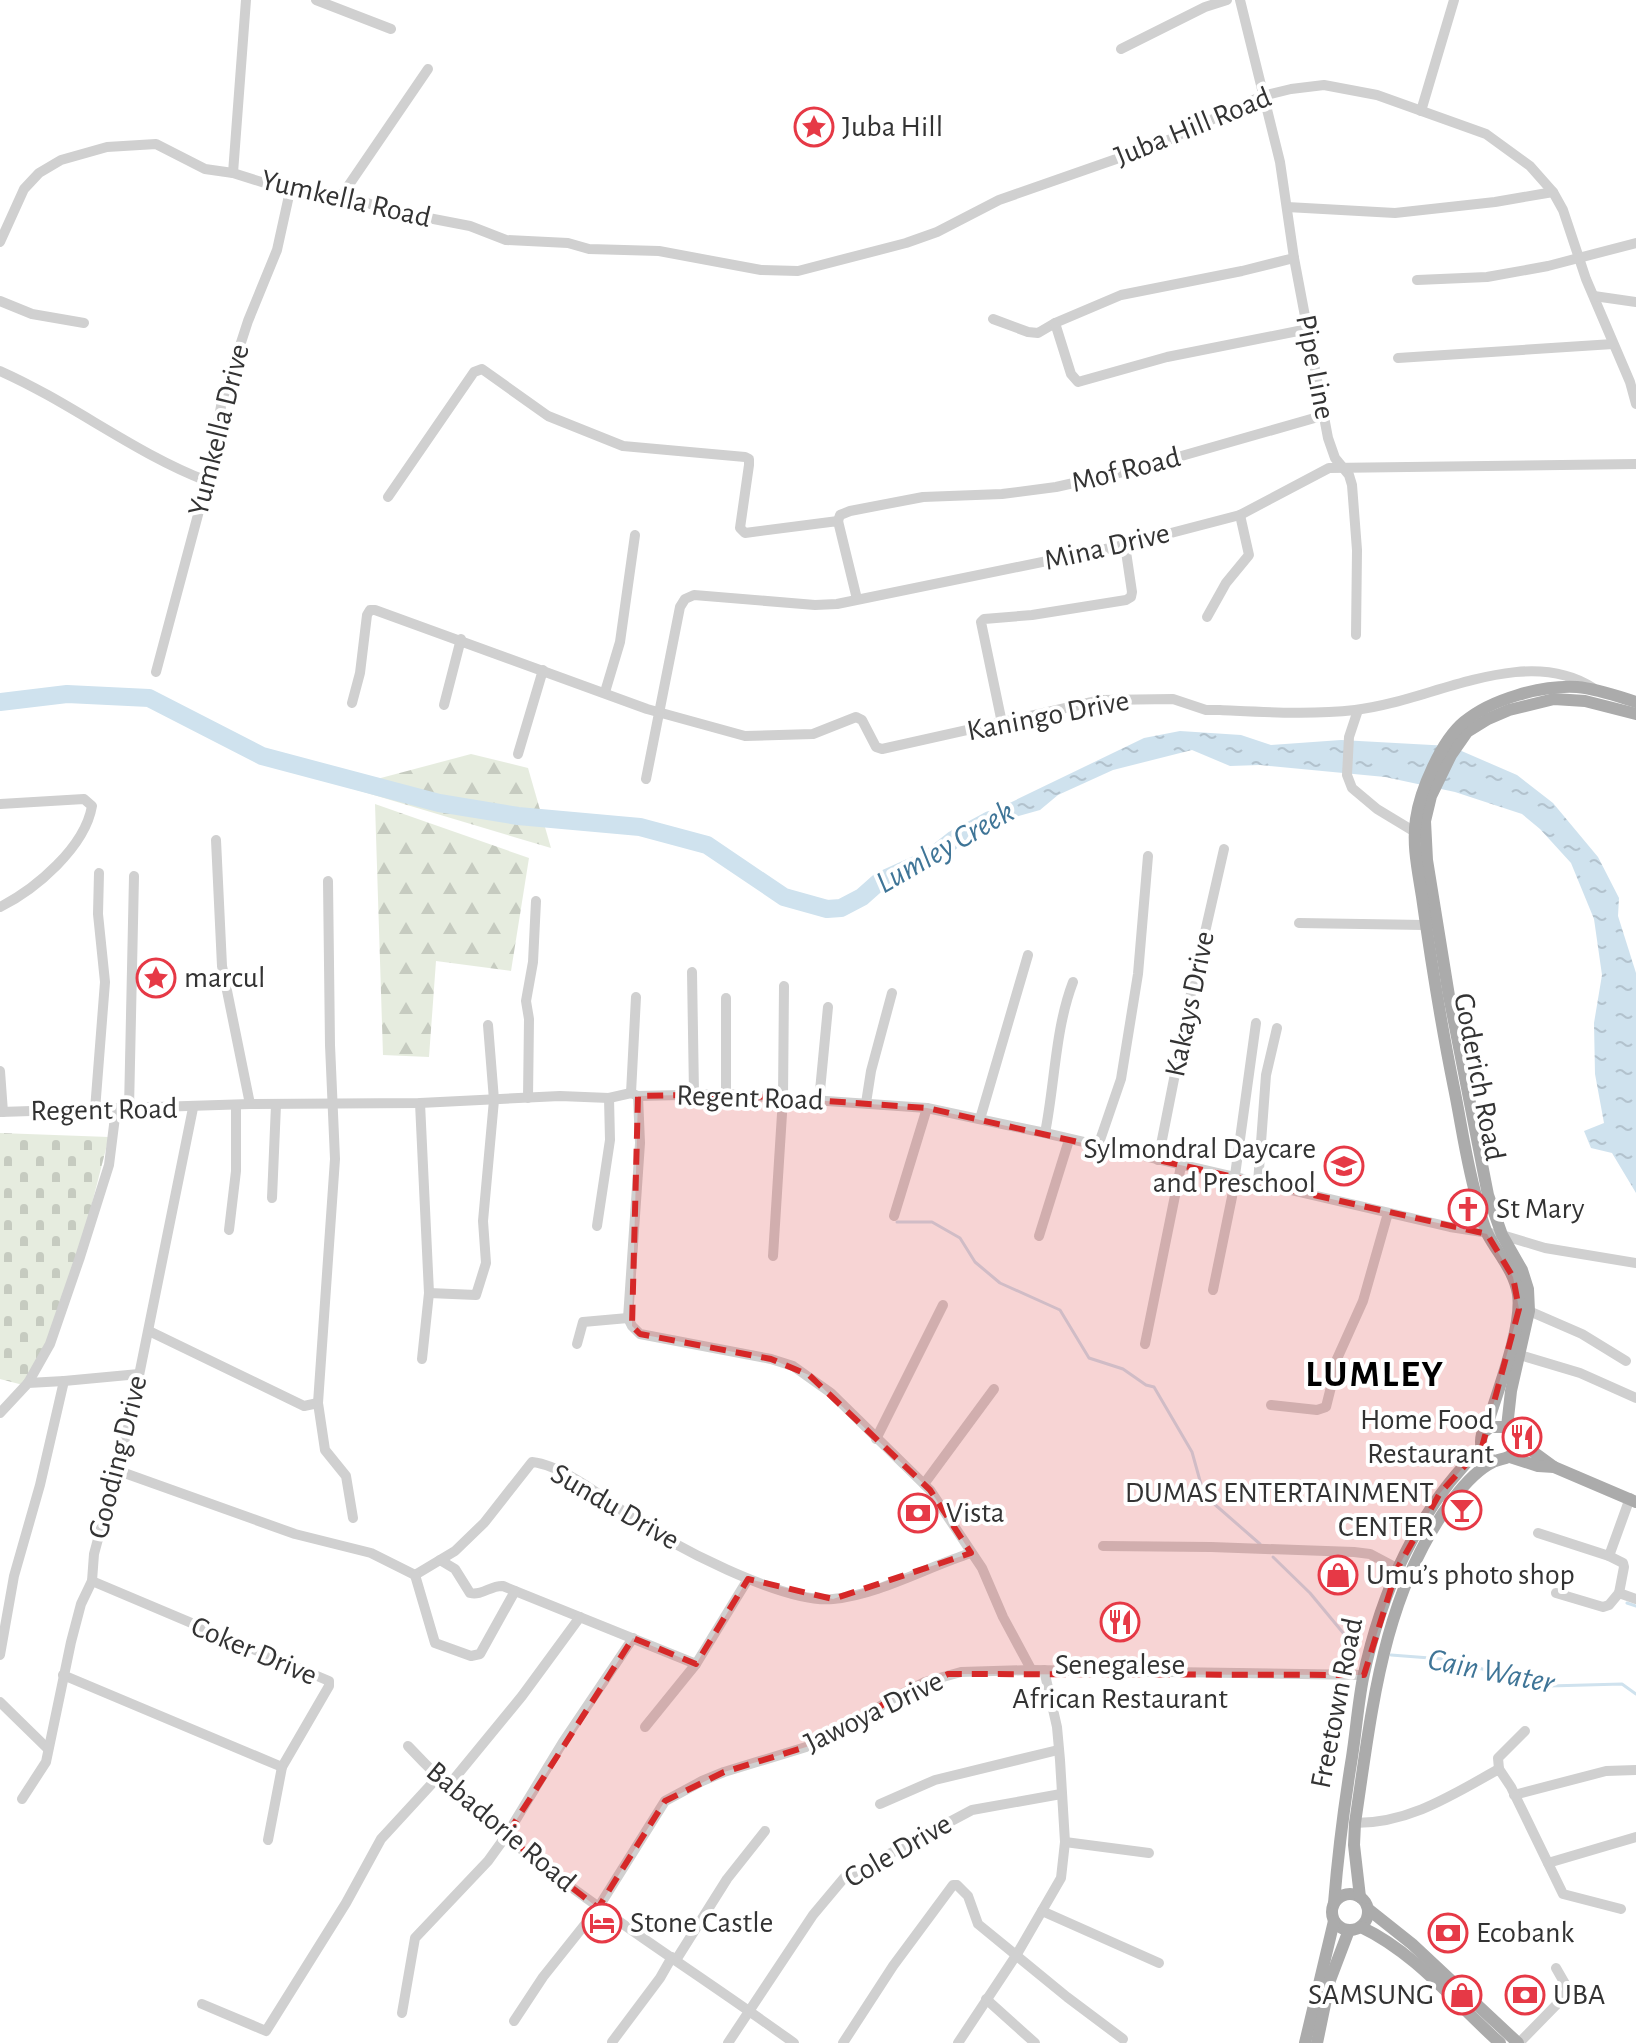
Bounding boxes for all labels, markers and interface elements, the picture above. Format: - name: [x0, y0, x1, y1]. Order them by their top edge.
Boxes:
- street label: Juba Hill Road: [1111, 82, 1275, 172]
- place icon: Juba Hill: [793, 106, 835, 148]
- place label: Juba Hill: [842, 112, 943, 142]
- street label: Yumkella Road: [258, 165, 434, 233]
- street label: Pipe Line: [1290, 312, 1340, 422]
- street label: Yumkella Drive: [183, 341, 255, 519]
- street label: Mof Road: [1069, 442, 1183, 498]
- street label: Mina Drive: [1041, 518, 1173, 576]
- street label: Kaningo Drive: [964, 686, 1132, 746]
- water label: Lumley Creek: [871, 795, 1019, 899]
- street label: Kakays Drive: [1160, 929, 1220, 1079]
- place icon: marcul: [135, 957, 177, 999]
- place label: marcul: [184, 963, 265, 993]
- street label: Goderich Road: [1448, 991, 1510, 1163]
- street label: Regent Road: [676, 1080, 824, 1116]
- street label: Regent Road: [30, 1094, 178, 1126]
- place label: Sylmondral Daycare and Preschool: [1084, 1134, 1316, 1198]
- school or university icon: Sylmondral Daycare and Preschool: [1323, 1145, 1365, 1187]
- church icon: St Mary: [1447, 1188, 1489, 1230]
- place label: St Mary: [1496, 1194, 1585, 1224]
- district label: LUMLEY: [1305, 1356, 1445, 1394]
- street label: Gooding Drive: [83, 1372, 153, 1542]
- place label: Home Food Restaurant: [1360, 1405, 1494, 1469]
- restaurant icon: Home Food Restaurant: [1501, 1416, 1543, 1458]
- street label: Sundu Drive: [546, 1458, 684, 1556]
- place label: DUMAS ENTERTAINMENT CENTER: [1125, 1478, 1434, 1542]
- bar icon: DUMAS ENTERTAINMENT CENTER: [1441, 1489, 1483, 1531]
- bank icon: Vista: [897, 1492, 939, 1534]
- place label: Vista: [946, 1498, 1005, 1528]
- shop icon: Umu’s photo shop: [1317, 1554, 1359, 1596]
- place label: Umu’s photo shop: [1366, 1560, 1575, 1590]
- restaurant icon: Senegalese African Restaurant: [1099, 1601, 1141, 1643]
- street label: Coker Drive: [187, 1611, 321, 1691]
- street label: Freetown Road: [1306, 1615, 1368, 1791]
- water label: Cain Water: [1425, 1643, 1559, 1699]
- place label: Senegalese African Restaurant: [1012, 1650, 1228, 1714]
- street label: Jawoya Drive: [800, 1666, 948, 1758]
- street label: Babadorie Road: [421, 1756, 581, 1898]
- street label: Cole Drive: [839, 1808, 957, 1894]
- hotel icon: Stone Castle: [581, 1902, 623, 1944]
- place label: Stone Castle: [630, 1908, 773, 1938]
- bank icon: Ecobank: [1427, 1912, 1469, 1954]
- place label: Ecobank: [1476, 1918, 1574, 1948]
- shop icon: SAMSUNG: [1441, 1974, 1483, 2016]
- bank icon: UBA: [1504, 1974, 1546, 2016]
- place label: SAMSUNG: [1308, 1980, 1434, 2010]
- place label: UBA: [1553, 1980, 1605, 2010]

